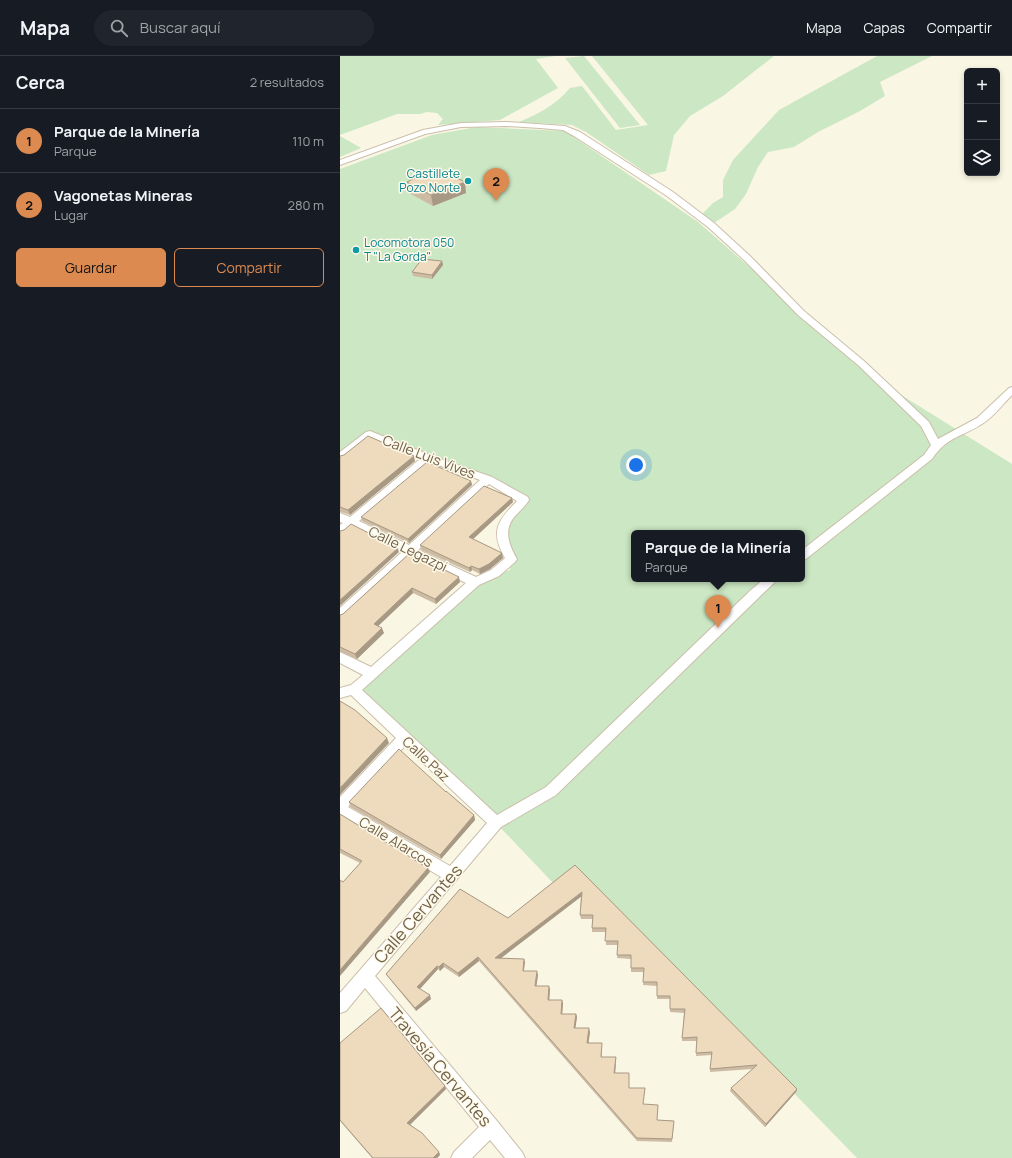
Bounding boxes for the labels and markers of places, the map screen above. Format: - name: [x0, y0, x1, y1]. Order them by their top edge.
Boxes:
- place label: Castillete Pozo Norte: [399, 165, 460, 196]
- pin: 2: [483, 168, 509, 201]
- marker: Castillete Pozo Norte: [463, 176, 473, 186]
- place label: Locomotora 050 T "La Gorda": [364, 234, 454, 265]
- marker: Locomotora 050 T "La Gorda": [351, 245, 361, 255]
- pin: 1: [705, 595, 731, 628]

